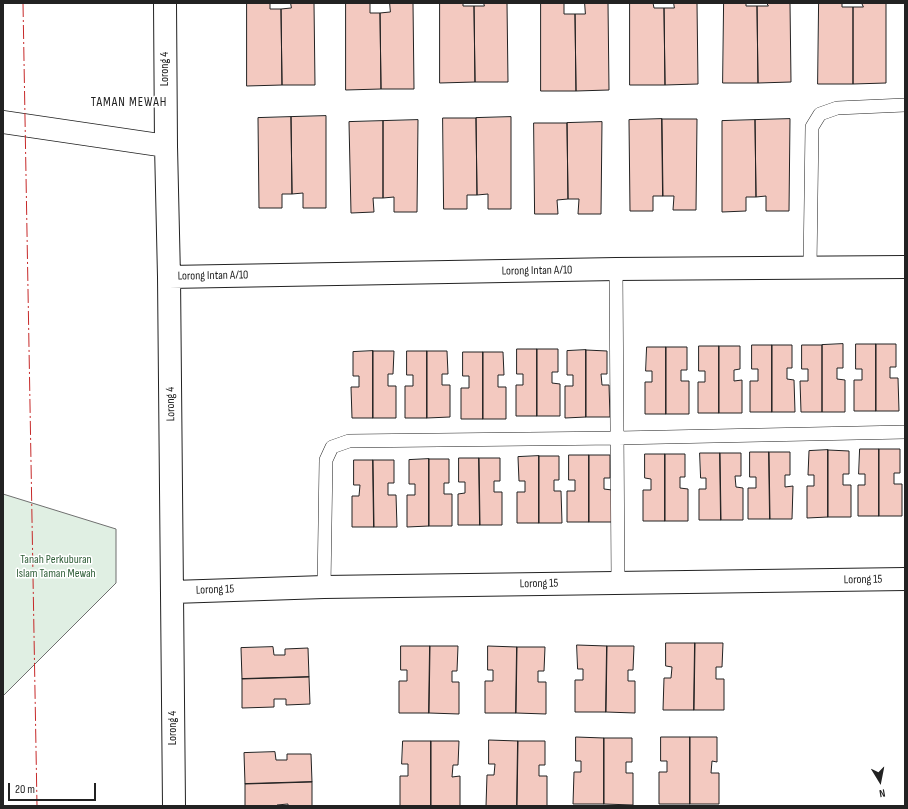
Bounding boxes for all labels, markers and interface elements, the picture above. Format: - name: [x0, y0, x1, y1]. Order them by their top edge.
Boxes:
- street label: Lorong 4: [158, 52, 172, 86]
- district label: TAMAN MEWAH: [91, 95, 167, 111]
- street label: Lorong Intan A/10: [501, 263, 573, 279]
- street label: Lorong Intan A/10: [177, 268, 249, 284]
- street label: Lorong 4: [164, 387, 178, 421]
- park label: Tanah Perkuburan Islam Taman Mewah: [16, 553, 96, 581]
- street label: Lorong 15: [844, 572, 882, 588]
- street label: Lorong 15: [520, 576, 558, 592]
- street label: Lorong 15: [196, 582, 234, 598]
- street label: Lorong 4: [166, 711, 180, 745]
- north arrow: [860, 761, 900, 801]
- scale bar: [10, 775, 98, 801]
- text: 20 m: [15, 782, 35, 797]
- text: N: [878, 786, 886, 800]

